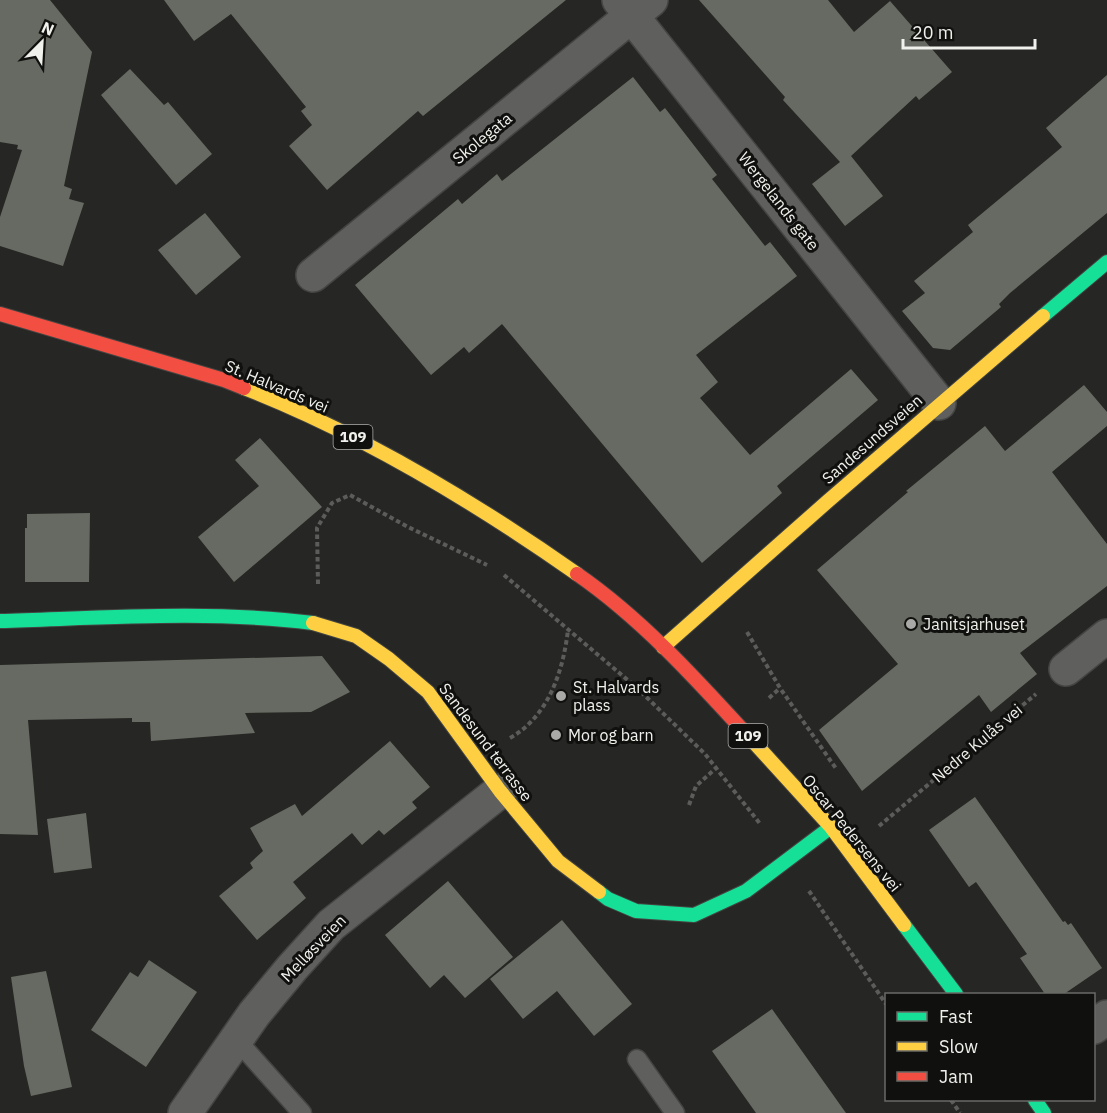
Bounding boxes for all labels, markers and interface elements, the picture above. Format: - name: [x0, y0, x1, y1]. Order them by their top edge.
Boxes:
- north arrow: [12, 12, 72, 72]
- scale bar: [903, 12, 1035, 50]
- text: N: [39, 17, 57, 40]
- text: 20 m: [912, 21, 954, 44]
- street label: Skolegata: [448, 108, 516, 168]
- street label: Wergelands gate: [734, 148, 824, 254]
- street label: St. Halvards vei: [222, 355, 332, 417]
- street label: Sandesundsveien: [818, 390, 926, 488]
- road number: 109: [334, 425, 372, 449]
- place label: Janitsjarhuset: [923, 614, 1025, 634]
- marker: Janitsjarhuset: [904, 617, 918, 631]
- place label: St. Halvards plass: [573, 677, 659, 715]
- street label: Sandesund terrasse: [435, 679, 537, 805]
- marker: St. Halvards plass: [554, 689, 568, 703]
- street label: Nedre Kulås vei: [928, 699, 1026, 787]
- road number: 109: [728, 724, 768, 748]
- place label: Mor og barn: [568, 725, 654, 745]
- marker: Mor og barn: [549, 728, 563, 742]
- street label: Oscar Pedersens vei: [799, 770, 905, 896]
- street label: Melløsveien: [276, 910, 350, 986]
- legend: [885, 993, 1095, 1101]
- text: Fast: [939, 1005, 973, 1028]
- text: Slow: [939, 1035, 978, 1058]
- text: Jam: [939, 1065, 974, 1088]

